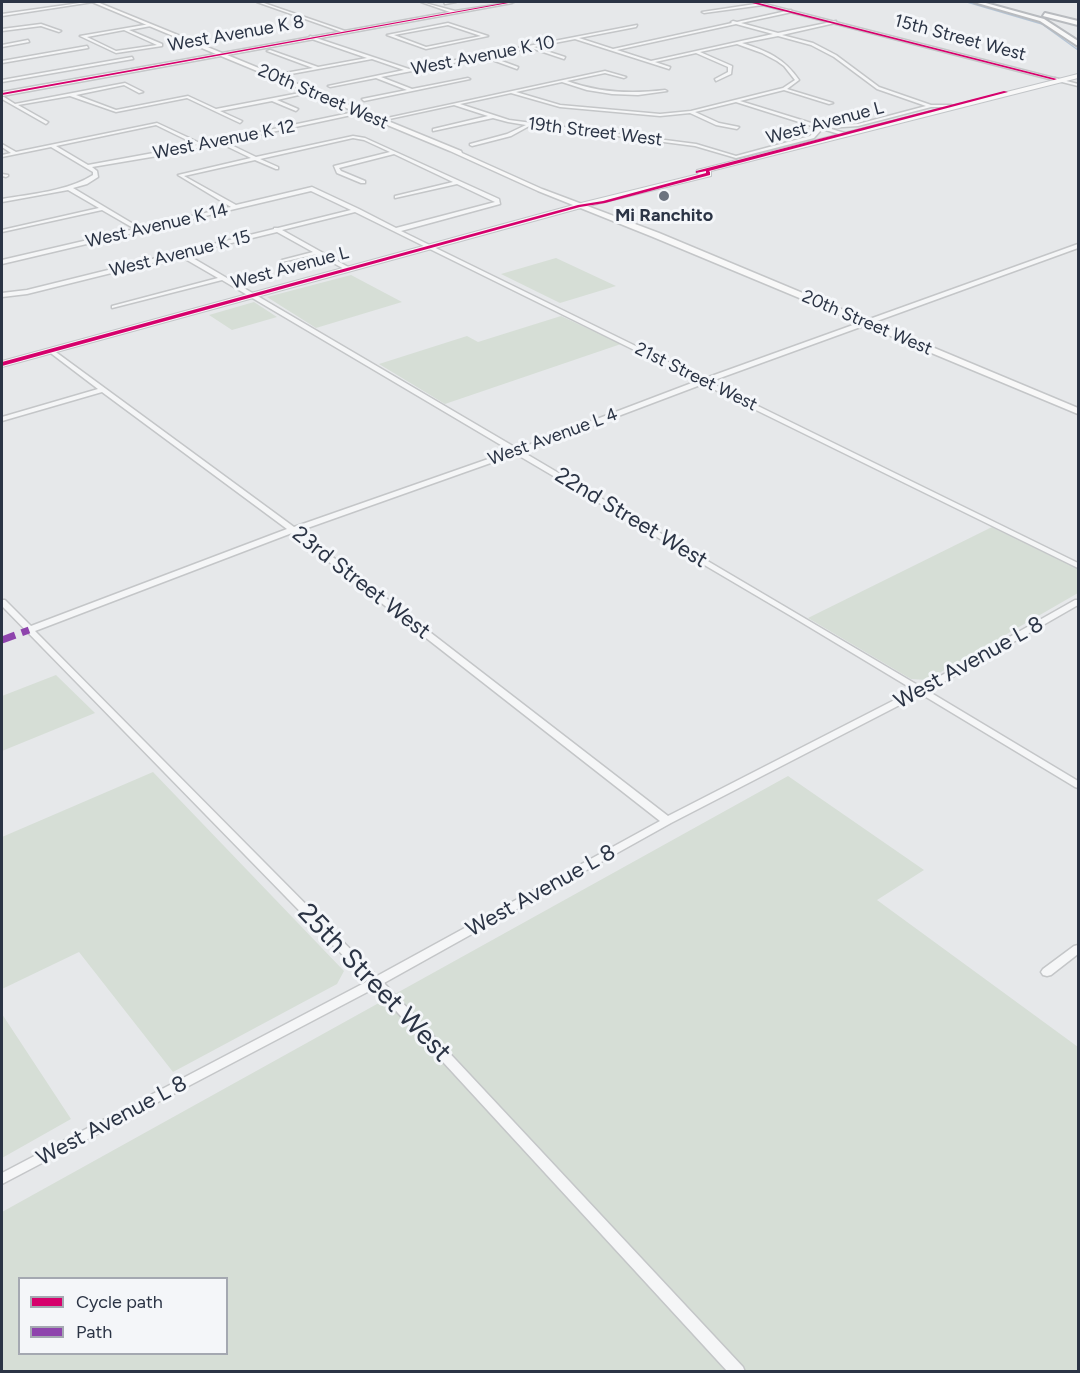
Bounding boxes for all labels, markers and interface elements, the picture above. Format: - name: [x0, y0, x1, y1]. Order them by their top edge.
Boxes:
- street label: 15th Street West: [892, 10, 1028, 66]
- street label: West Avenue K 8: [166, 11, 306, 57]
- street label: West Avenue K 10: [409, 31, 557, 81]
- street label: 20th Street West: [255, 60, 391, 134]
- street label: West Avenue L: [764, 97, 886, 149]
- street label: 19th Street West: [527, 113, 663, 151]
- street label: West Avenue K 12: [151, 116, 297, 164]
- marker: Mi Ranchito: [657, 189, 671, 203]
- street label: West Avenue K 14: [84, 199, 230, 253]
- place label: Mi Ranchito: [615, 205, 713, 227]
- street label: West Avenue K 15: [107, 226, 253, 282]
- street label: West Avenue L: [229, 242, 351, 294]
- street label: 20th Street West: [799, 286, 935, 360]
- street label: 21st Street West: [631, 338, 761, 416]
- street label: West Avenue L 4: [485, 404, 621, 470]
- street label: 22nd Street West: [550, 462, 712, 574]
- street label: 23rd Street West: [287, 521, 435, 645]
- street label: West Avenue L 8: [890, 611, 1048, 715]
- street label: West Avenue L 8: [462, 839, 620, 943]
- street label: 25th Street West: [290, 897, 458, 1069]
- street label: West Avenue L 8: [32, 1070, 192, 1172]
- legend: [18, 1277, 228, 1355]
- text: Cycle path: [76, 1291, 163, 1313]
- text: Path: [76, 1321, 112, 1343]

